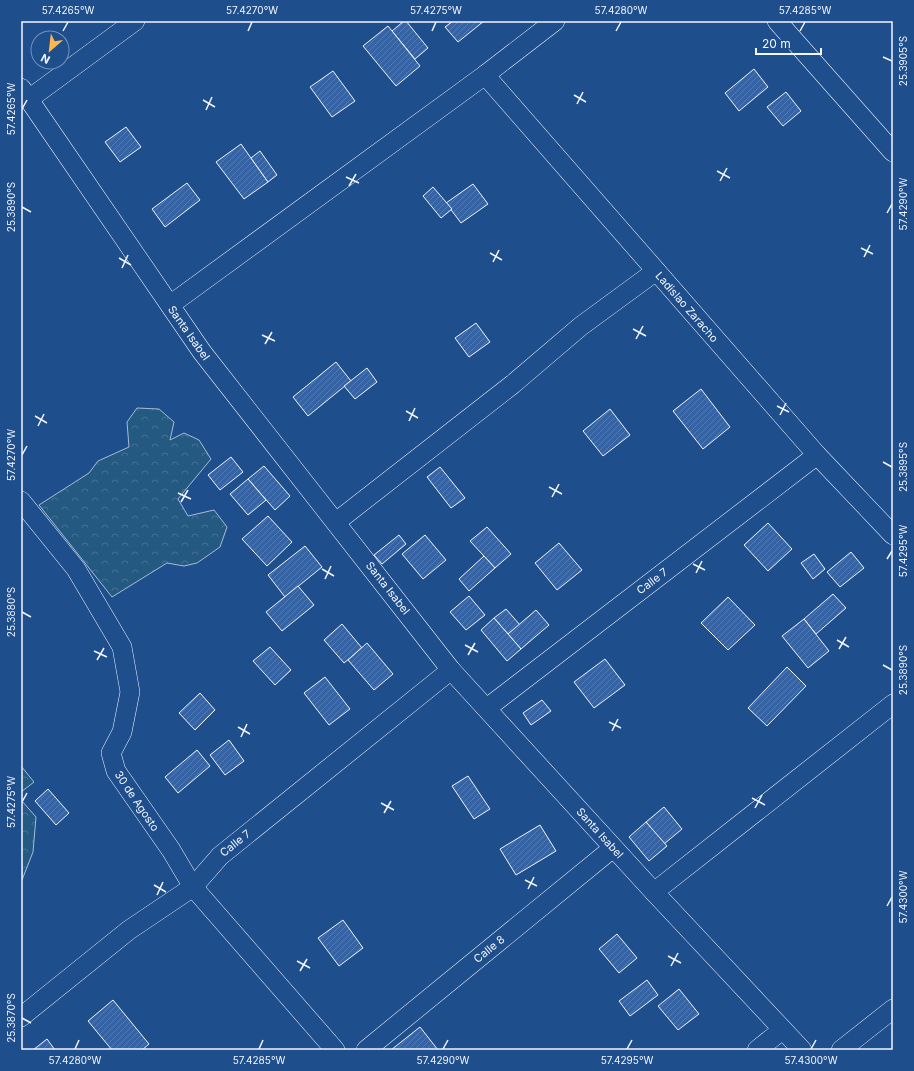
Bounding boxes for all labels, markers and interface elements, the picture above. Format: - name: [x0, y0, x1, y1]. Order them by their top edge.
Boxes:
- text: 57.4265°W: [42, 4, 94, 16]
- text: 57.4270°W: [226, 4, 278, 16]
- text: 57.4275°W: [410, 4, 462, 16]
- text: 57.4280°W: [595, 4, 648, 16]
- text: 57.4285°W: [779, 4, 831, 16]
- north arrow: [30, 30, 70, 70]
- scale bar: [756, 30, 821, 56]
- text: 20 m: [762, 36, 791, 51]
- text: 25.3905°S: [897, 36, 909, 86]
- text: N: [38, 51, 52, 67]
- text: 57.4265°W: [5, 83, 17, 135]
- text: 57.4290°W: [897, 177, 909, 230]
- text: 25.3890°S: [5, 182, 17, 232]
- street label: Ladislao Zaracho: [653, 269, 722, 345]
- street label: Santa Isabel: [165, 303, 213, 363]
- text: 57.4270°W: [5, 429, 17, 481]
- text: 25.3895°S: [897, 442, 909, 492]
- text: 57.4295°W: [897, 525, 909, 577]
- street label: Santa Isabel: [363, 559, 413, 617]
- street label: Calle 7: [634, 565, 670, 597]
- text: 25.3880°S: [5, 587, 17, 637]
- text: 25.3890°S: [897, 645, 909, 695]
- street label: 30 de Agosto: [112, 768, 163, 834]
- text: 57.4275°W: [5, 776, 17, 828]
- street label: Santa Isabel: [574, 805, 626, 861]
- street label: Calle 7: [217, 826, 253, 860]
- text: 57.4300°W: [897, 870, 909, 924]
- street label: Calle 8: [471, 932, 507, 966]
- text: 25.3870°S: [5, 993, 17, 1043]
- text: 57.4280°W: [49, 1054, 102, 1066]
- text: 57.4285°W: [233, 1054, 285, 1066]
- text: 57.4290°W: [417, 1054, 470, 1066]
- text: 57.4295°W: [601, 1054, 653, 1066]
- text: 57.4300°W: [784, 1054, 838, 1066]

